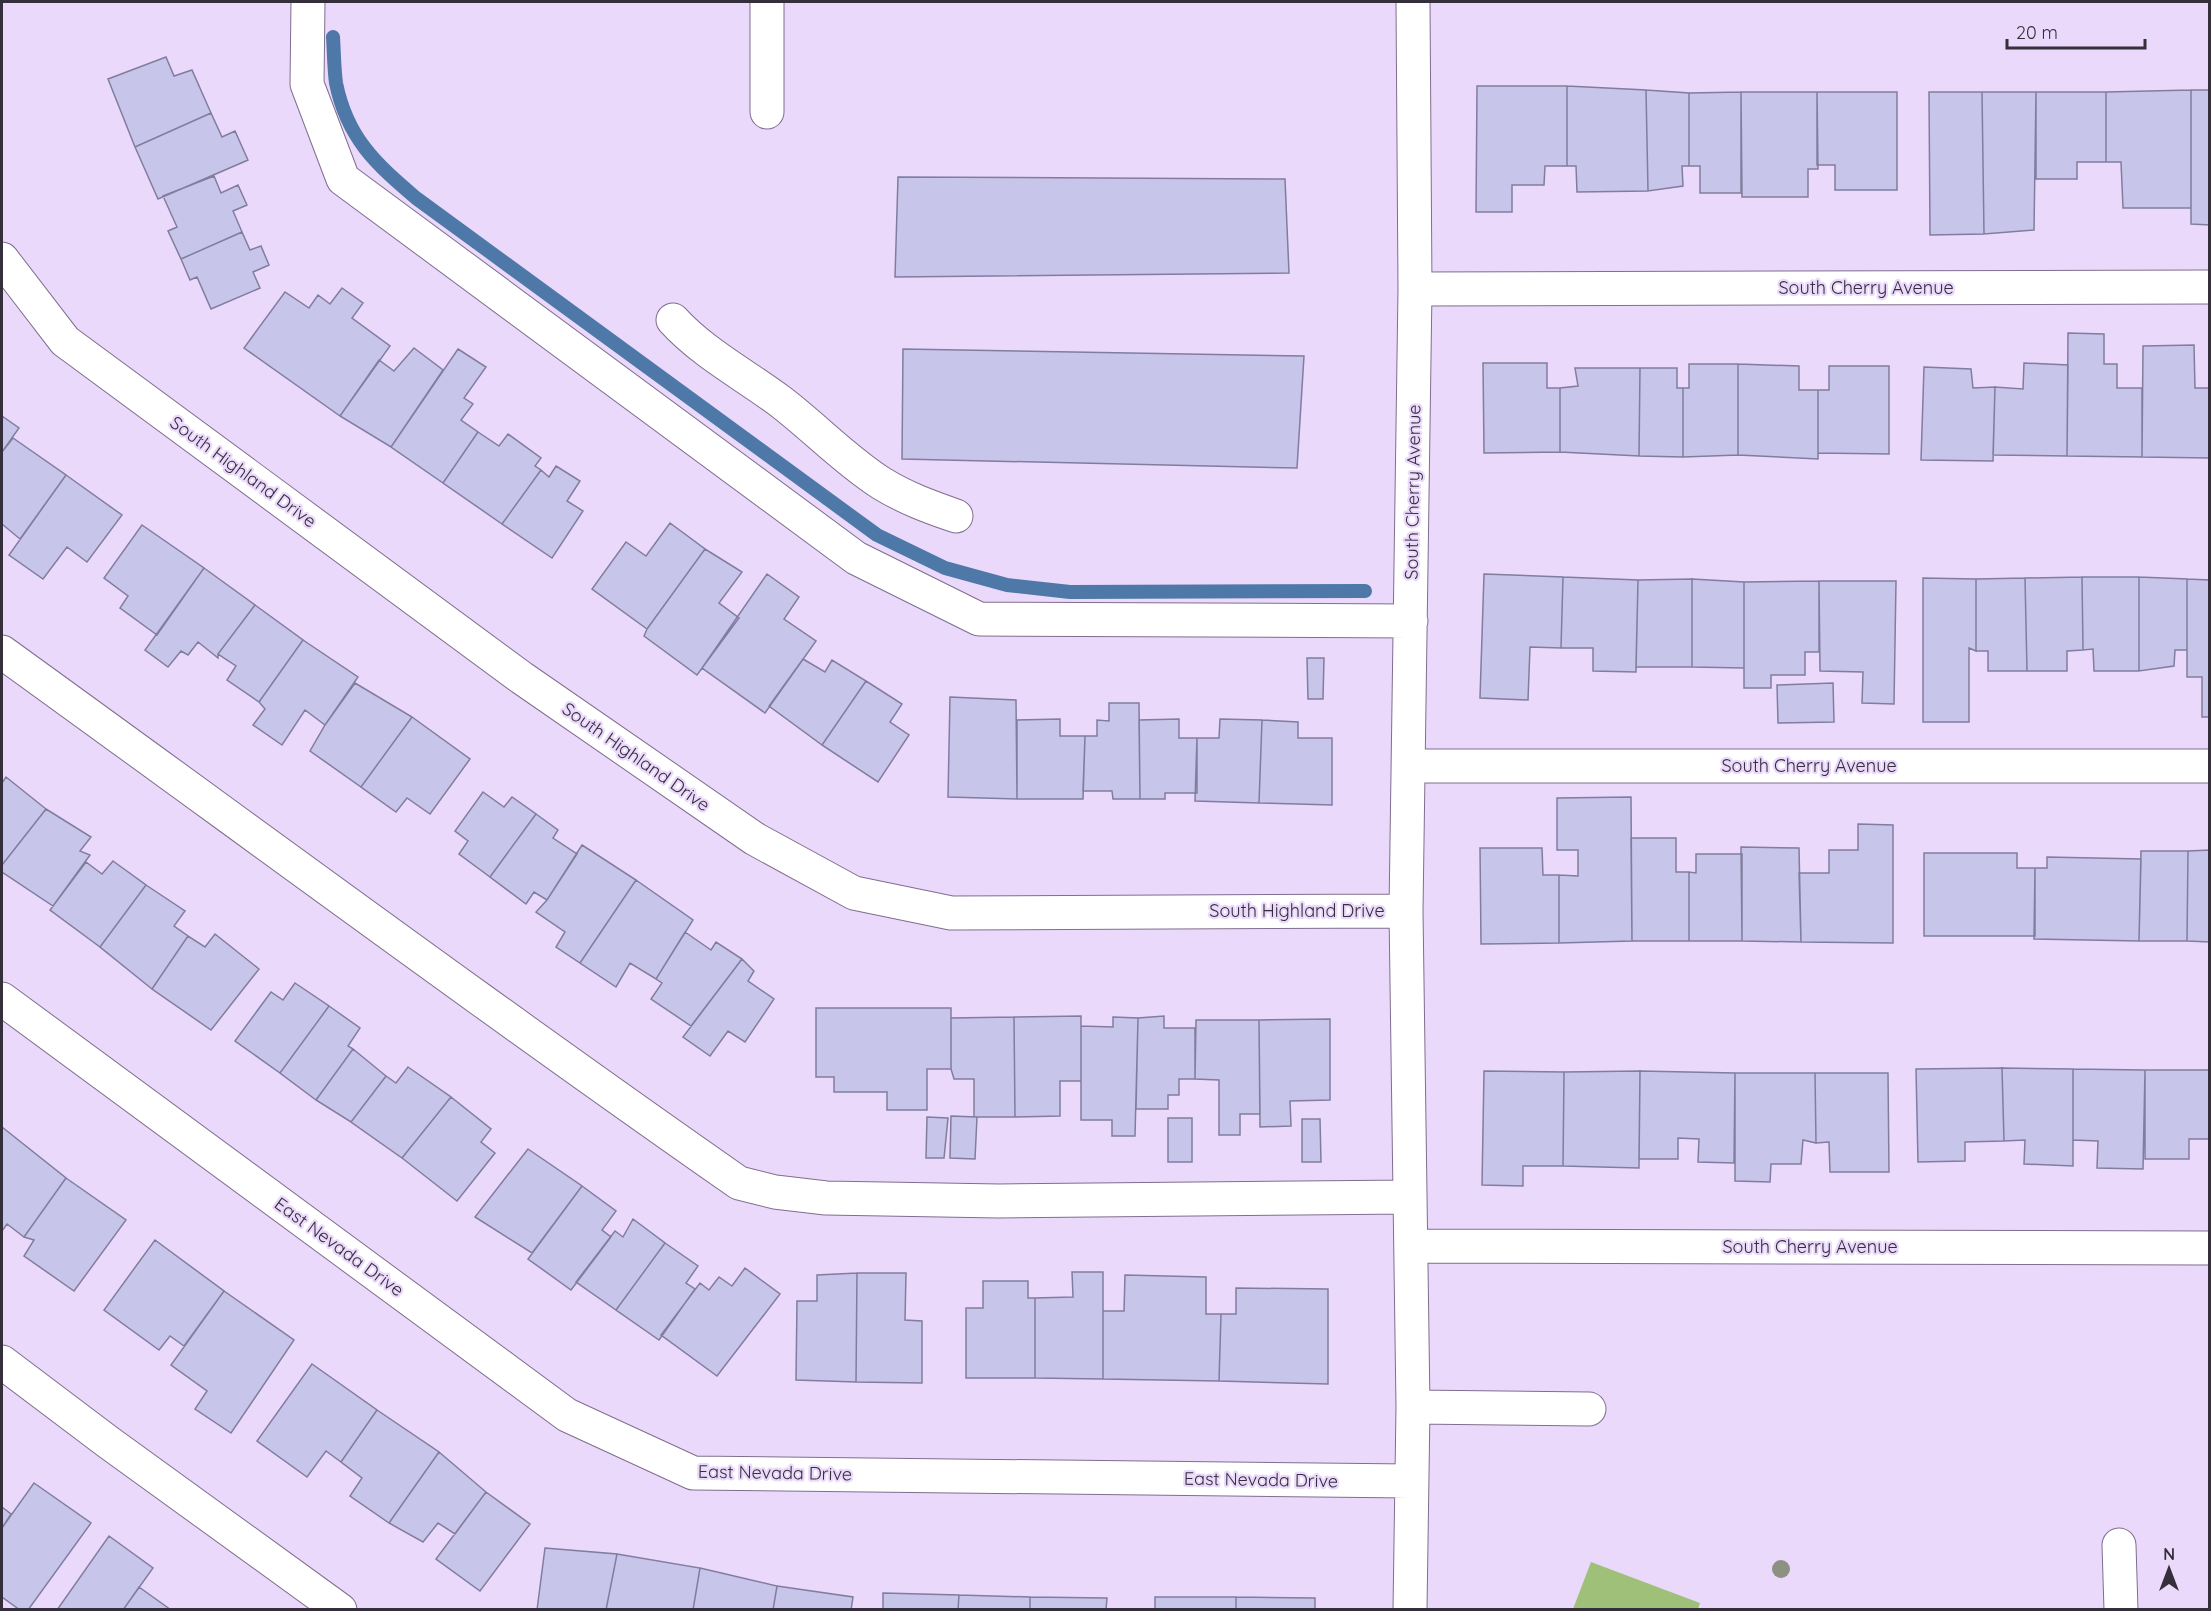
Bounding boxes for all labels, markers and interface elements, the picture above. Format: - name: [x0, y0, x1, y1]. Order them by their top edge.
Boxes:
- scale bar: [2007, 12, 2145, 50]
- text: 20 m: [2016, 21, 2058, 44]
- street label: South Cherry Avenue: [1778, 276, 1954, 299]
- street label: South Cherry Avenue: [1399, 404, 1426, 580]
- street label: South Highland Drive: [166, 411, 321, 532]
- street label: South Highland Drive: [558, 697, 715, 816]
- street label: South Cherry Avenue: [1721, 754, 1897, 777]
- street label: South Highland Drive: [1209, 899, 1385, 922]
- street label: East Nevada Drive: [270, 1192, 408, 1301]
- street label: South Cherry Avenue: [1722, 1235, 1898, 1258]
- street label: East Nevada Drive: [698, 1460, 852, 1485]
- street label: East Nevada Drive: [1184, 1467, 1338, 1492]
- north arrow: [2139, 1539, 2199, 1599]
- text: N: [2163, 1544, 2175, 1564]

